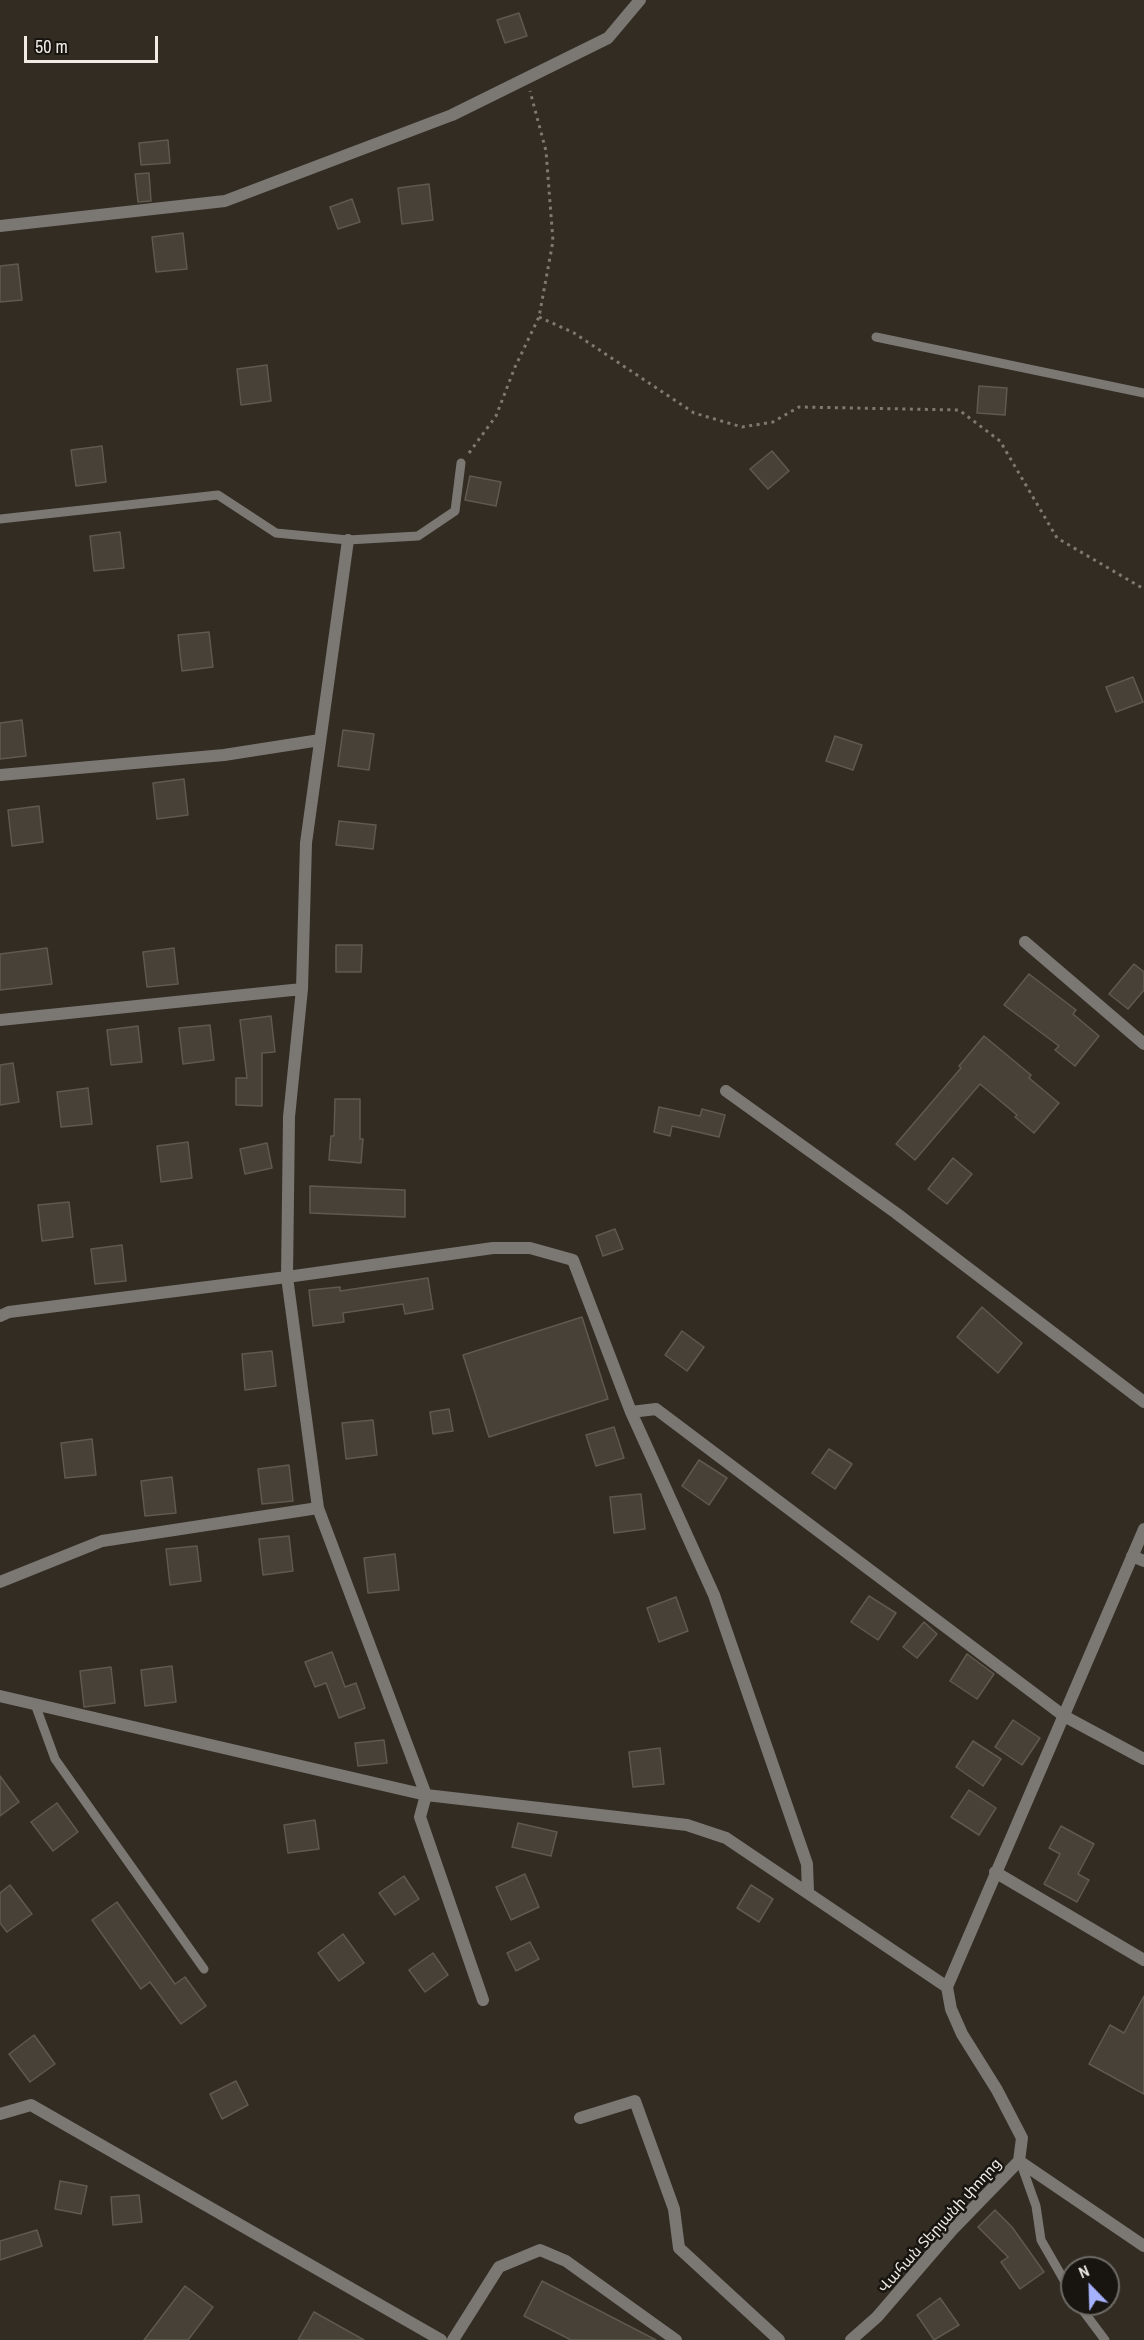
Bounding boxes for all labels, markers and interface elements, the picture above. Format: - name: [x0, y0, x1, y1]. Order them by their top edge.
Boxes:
- scale bar: [27, 24, 160, 62]
- text: 50 m: [35, 34, 68, 59]
- street label: Վահան Տերյանի փողոց: [875, 2155, 1005, 2297]
- north arrow: [1060, 2256, 1120, 2316]
- text: N: [1075, 2259, 1092, 2283]

